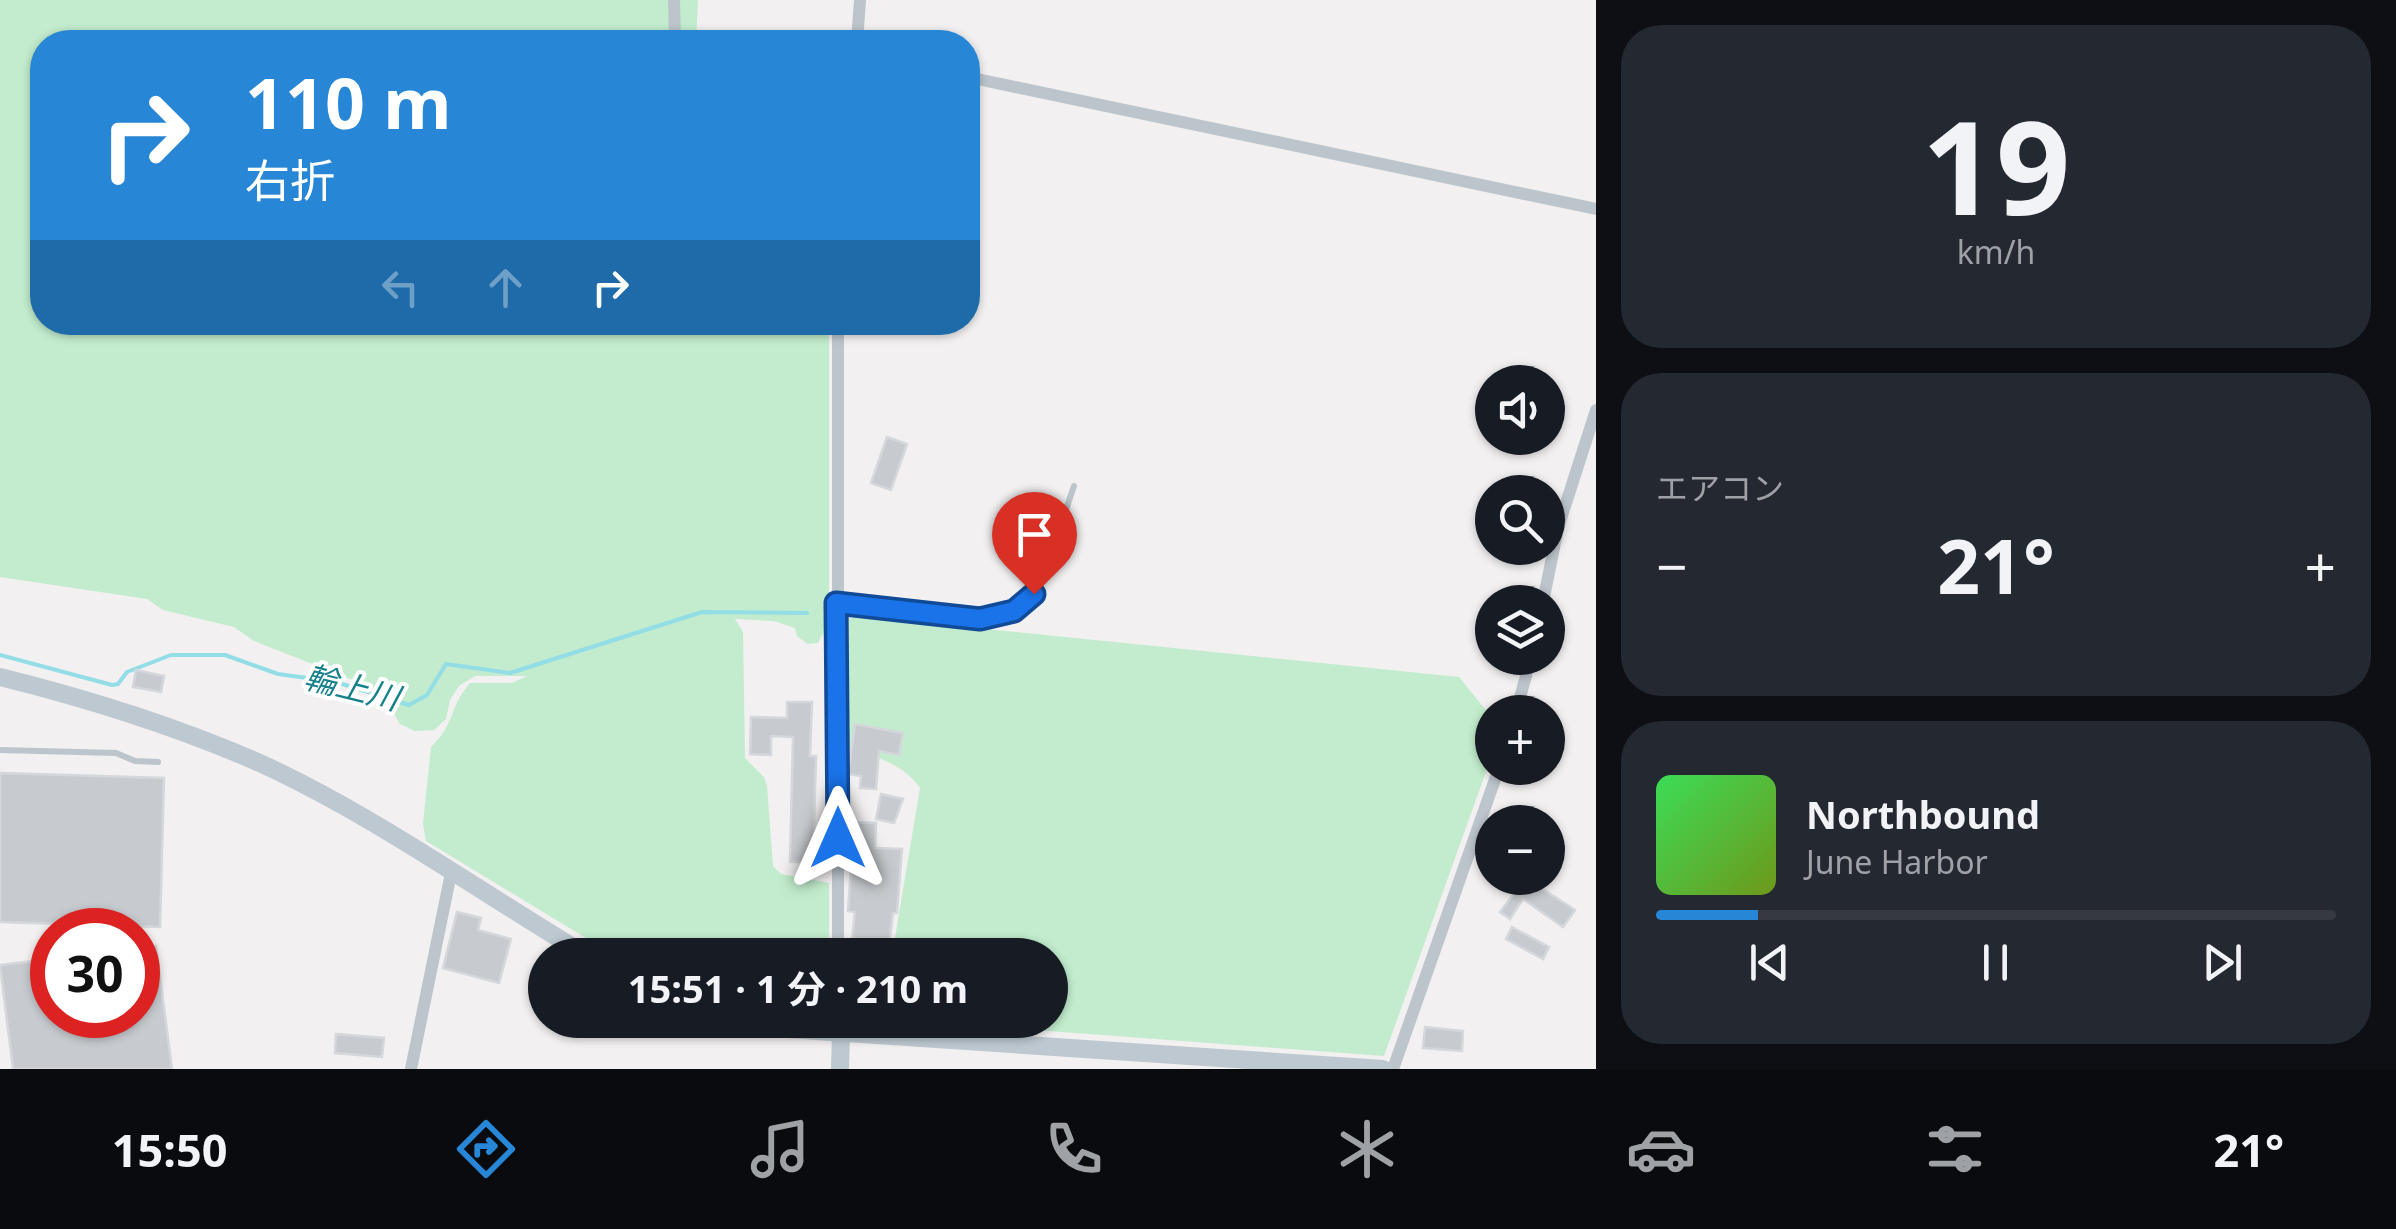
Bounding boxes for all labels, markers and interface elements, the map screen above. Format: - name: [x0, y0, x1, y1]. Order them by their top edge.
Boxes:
- text: 110 m: [245, 54, 452, 150]
- icon: right: [80, 70, 210, 200]
- text: 19: [1922, 76, 2070, 253]
- text: 右折: [245, 149, 335, 210]
- text: km/h: [1957, 230, 2035, 273]
- icon: left: [373, 260, 428, 315]
- icon: ahead: [478, 260, 533, 315]
- icon: right: [583, 260, 638, 315]
- map controls: [1475, 365, 1565, 895]
- button: sound: [1475, 365, 1565, 455]
- text: エアコン: [1656, 466, 1784, 509]
- button: search: [1475, 475, 1565, 565]
- pin: [992, 492, 1077, 595]
- icon: arrive: [1007, 507, 1062, 562]
- text: 21°: [1937, 514, 2055, 616]
- text: −: [1656, 528, 1687, 603]
- text: +: [2305, 528, 2336, 603]
- button: layers: [1475, 585, 1565, 675]
- water label: 輪上川: [301, 654, 407, 720]
- button: +: [1475, 695, 1565, 785]
- position arrow: [786, 786, 890, 890]
- text: Northbound: [1806, 788, 2040, 840]
- button: −: [1475, 805, 1565, 895]
- text: June Harbor: [1806, 840, 1988, 883]
- speed limit sign: 30: [30, 908, 160, 1038]
- icon: previous: [1742, 935, 1797, 990]
- icon: pause: [1968, 935, 2023, 990]
- icon: next: [2195, 935, 2250, 990]
- text: 15:51 · 1 分 · 210 m: [628, 962, 968, 1014]
- icon: directions: [451, 1114, 521, 1184]
- icon: music: [745, 1114, 815, 1184]
- icon: phone: [1039, 1114, 1109, 1184]
- icon: climate: [1332, 1114, 1402, 1184]
- icon: car: [1626, 1114, 1696, 1184]
- icon: filters: [1920, 1114, 1990, 1184]
- text: 15:50: [112, 1119, 227, 1180]
- text: 21°: [2214, 1119, 2284, 1180]

